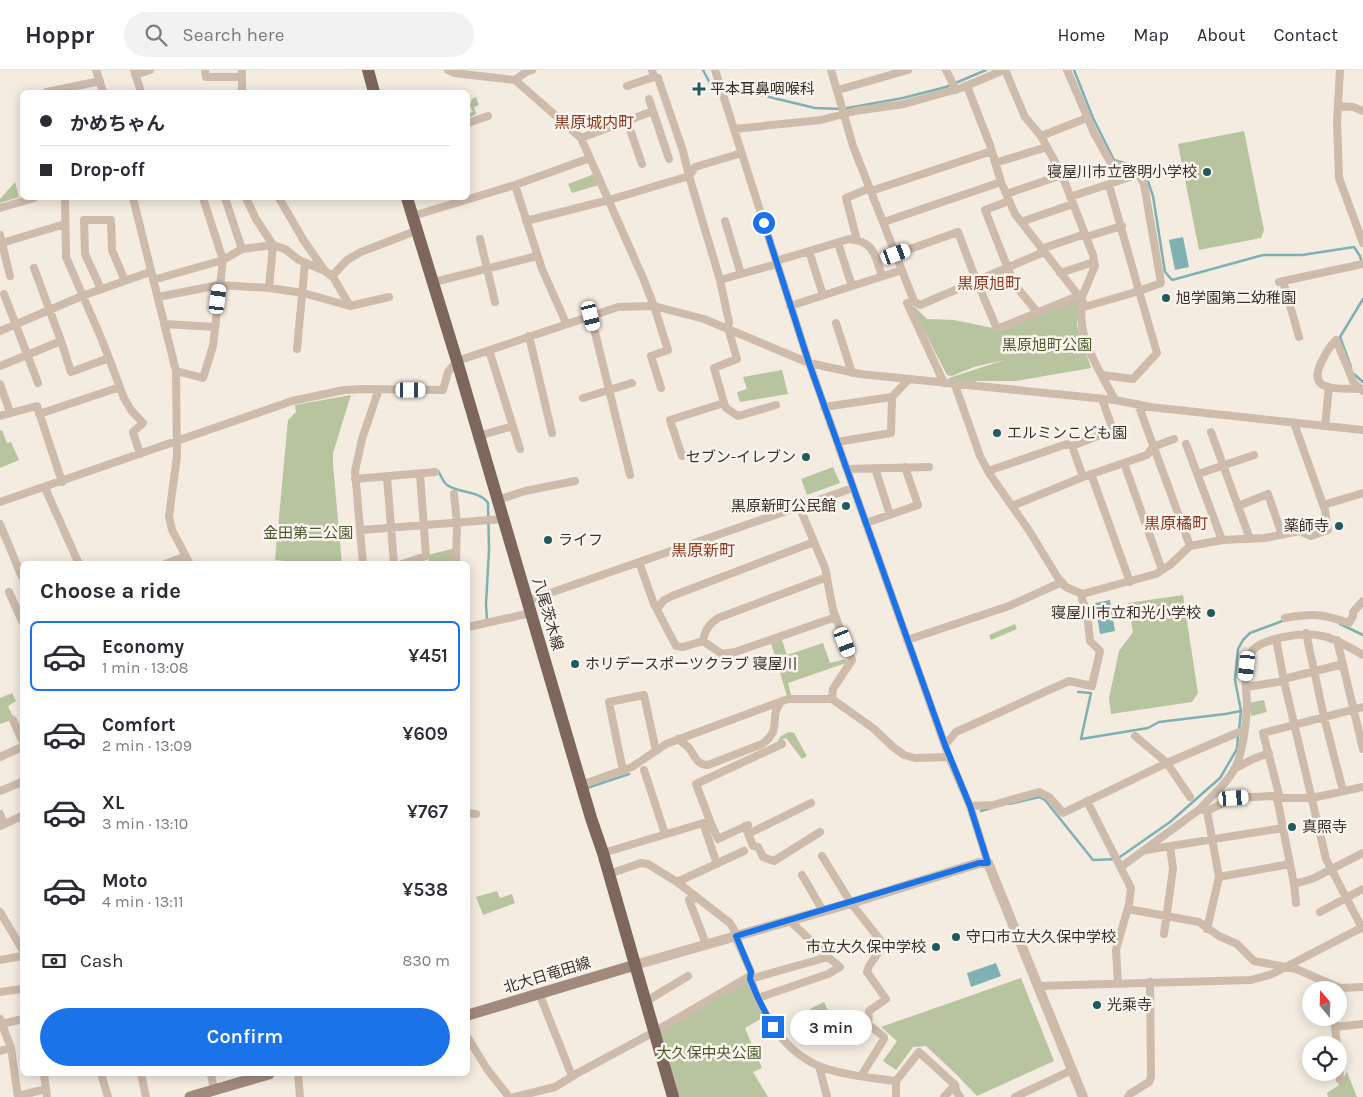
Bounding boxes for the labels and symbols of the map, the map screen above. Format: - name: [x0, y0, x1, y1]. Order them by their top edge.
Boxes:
- place label: 平本耳鼻咽喉科: [710, 80, 815, 98]
- marker: 平本耳鼻咽喉科: [692, 82, 706, 96]
- district label: 黒原城内町: [554, 113, 634, 132]
- place label: 寝屋川市立啓明小学校: [1047, 163, 1197, 181]
- marker: 寝屋川市立啓明小学校: [1201, 166, 1213, 178]
- route start: [753, 212, 775, 234]
- car: [879, 242, 912, 266]
- district label: 黒原旭町: [957, 274, 1021, 293]
- car: [208, 283, 227, 315]
- place label: 旭学園第二幼稚園: [1176, 289, 1296, 307]
- marker: 旭学園第二幼稚園: [1160, 292, 1172, 304]
- car: [580, 300, 601, 332]
- park label: 黒原旭町公園: [1002, 336, 1092, 354]
- car: [396, 383, 426, 398]
- place label: エルミンこども園: [1007, 424, 1127, 442]
- marker: エルミンこども園: [991, 427, 1003, 439]
- place label: セブン-イレブン: [686, 448, 796, 466]
- marker: セブン-イレブン: [800, 451, 812, 463]
- place label: 黒原新町公民館: [731, 497, 836, 515]
- marker: 黒原新町公民館: [840, 500, 852, 512]
- district label: 黒原橘町: [1144, 514, 1208, 533]
- place label: 薬師寺: [1284, 517, 1329, 535]
- marker: 薬師寺: [1333, 520, 1345, 532]
- park label: 金田第二公園: [263, 524, 353, 542]
- place label: ライフ: [558, 531, 603, 549]
- marker: ライフ: [542, 534, 554, 546]
- district label: 黒原新町: [671, 541, 735, 560]
- street label: 八尾茨木線: [529, 575, 567, 653]
- place label: 寝屋川市立和光小学校: [1051, 604, 1201, 622]
- marker: 寝屋川市立和光小学校: [1205, 607, 1217, 619]
- car: [832, 625, 857, 659]
- car: [1237, 650, 1256, 682]
- place label: ホリデースポーツクラブ 寝屋川: [585, 655, 798, 673]
- marker: ホリデースポーツクラブ 寝屋川: [569, 658, 581, 670]
- car: [1218, 789, 1249, 807]
- place label: 真照寺: [1302, 818, 1347, 836]
- marker: 真照寺: [1286, 821, 1298, 833]
- place label: 守口市立大久保中学校: [966, 928, 1116, 946]
- marker: 守口市立大久保中学校: [950, 931, 962, 943]
- place label: 市立大久保中学校: [806, 938, 926, 956]
- marker: 市立大久保中学校: [930, 941, 942, 953]
- street label: 北大日竜田線: [501, 953, 593, 997]
- north arrow: [1302, 981, 1348, 1026]
- place label: 光乘寺: [1107, 996, 1152, 1014]
- marker: 光乘寺: [1091, 999, 1103, 1011]
- callout: 3 min: [790, 1010, 873, 1044]
- route end: [762, 1016, 784, 1038]
- park label: 大久保中央公園: [656, 1044, 762, 1062]

